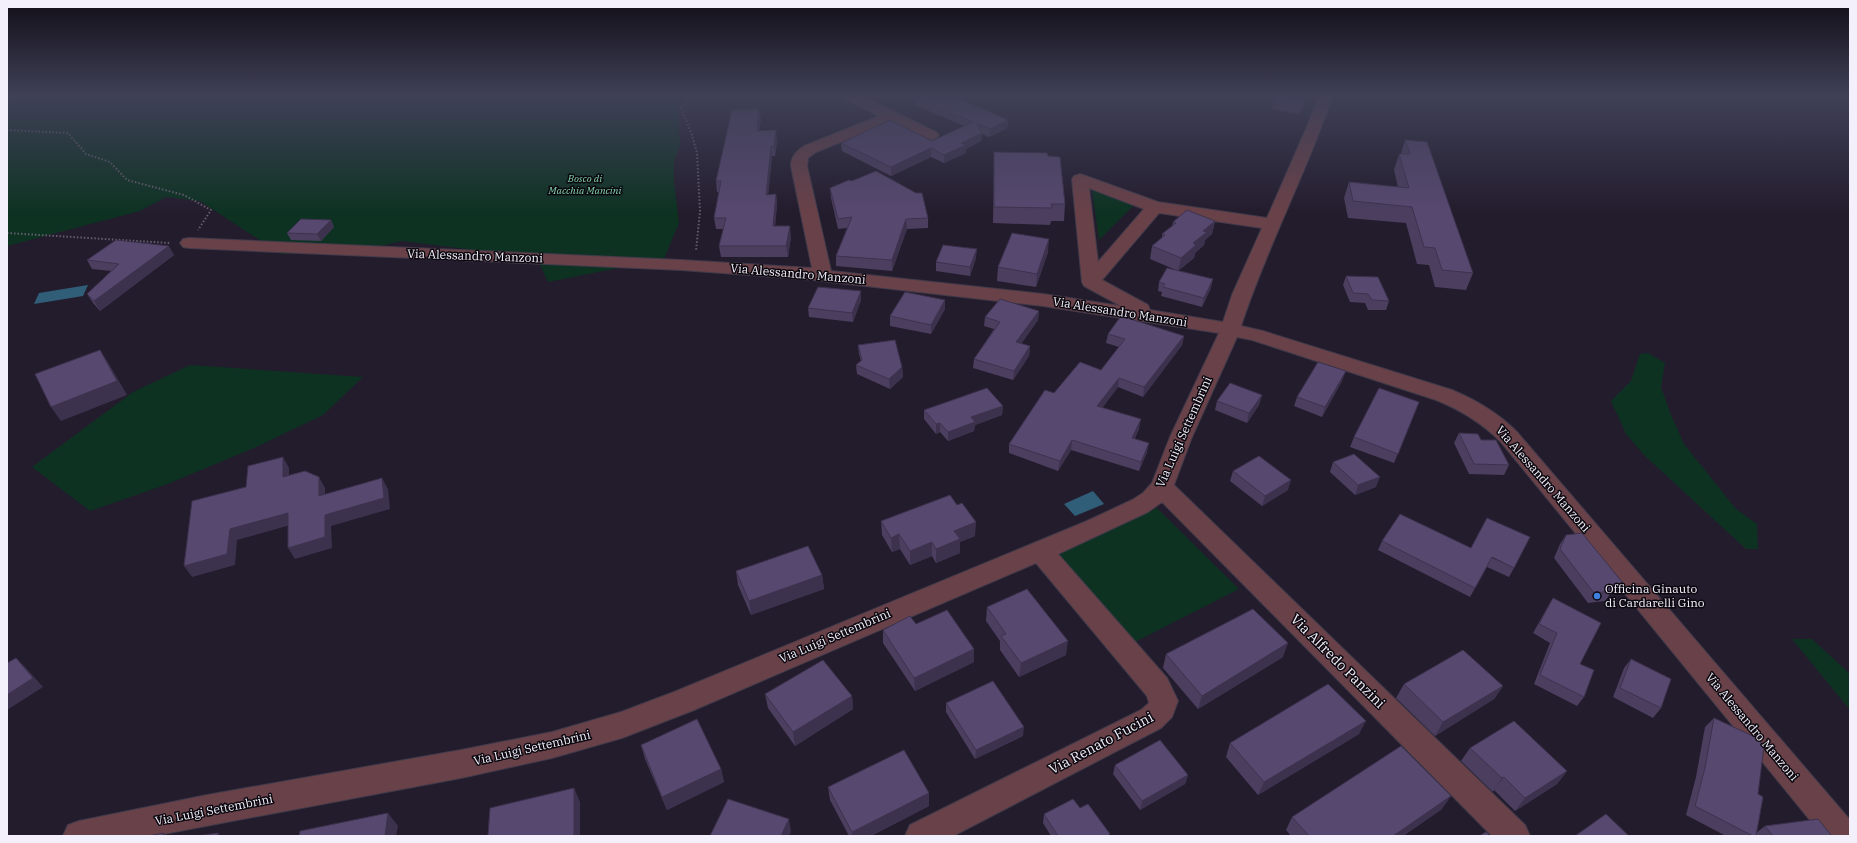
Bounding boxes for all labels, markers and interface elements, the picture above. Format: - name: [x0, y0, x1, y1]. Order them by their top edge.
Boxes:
- park label: Bosco di Macchia Mancini: [547, 172, 622, 197]
- street label: Via Alessandro Manzoni: [407, 246, 543, 265]
- street label: Via Alessandro Manzoni: [730, 260, 867, 287]
- street label: Via Alessandro Manzoni: [1052, 293, 1189, 330]
- street label: Via Luigi Settembrini: [1152, 374, 1215, 489]
- street label: Via Alessandro Manzoni: [1493, 422, 1594, 535]
- place label: Officina Ginauto di Cardarelli Gino: [1605, 581, 1705, 610]
- marker: Officina Ginauto di Cardarelli Gino: [1592, 591, 1602, 601]
- street label: Via Luigi Settembrini: [777, 605, 893, 666]
- street label: Via Alfredo Panzini: [1287, 610, 1389, 712]
- street label: Via Alessandro Manzoni: [1703, 670, 1802, 784]
- street label: Via Renato Fucini: [1046, 708, 1156, 778]
- street label: Via Luigi Settembrini: [472, 727, 592, 768]
- street label: Via Luigi Settembrini: [154, 791, 274, 828]

